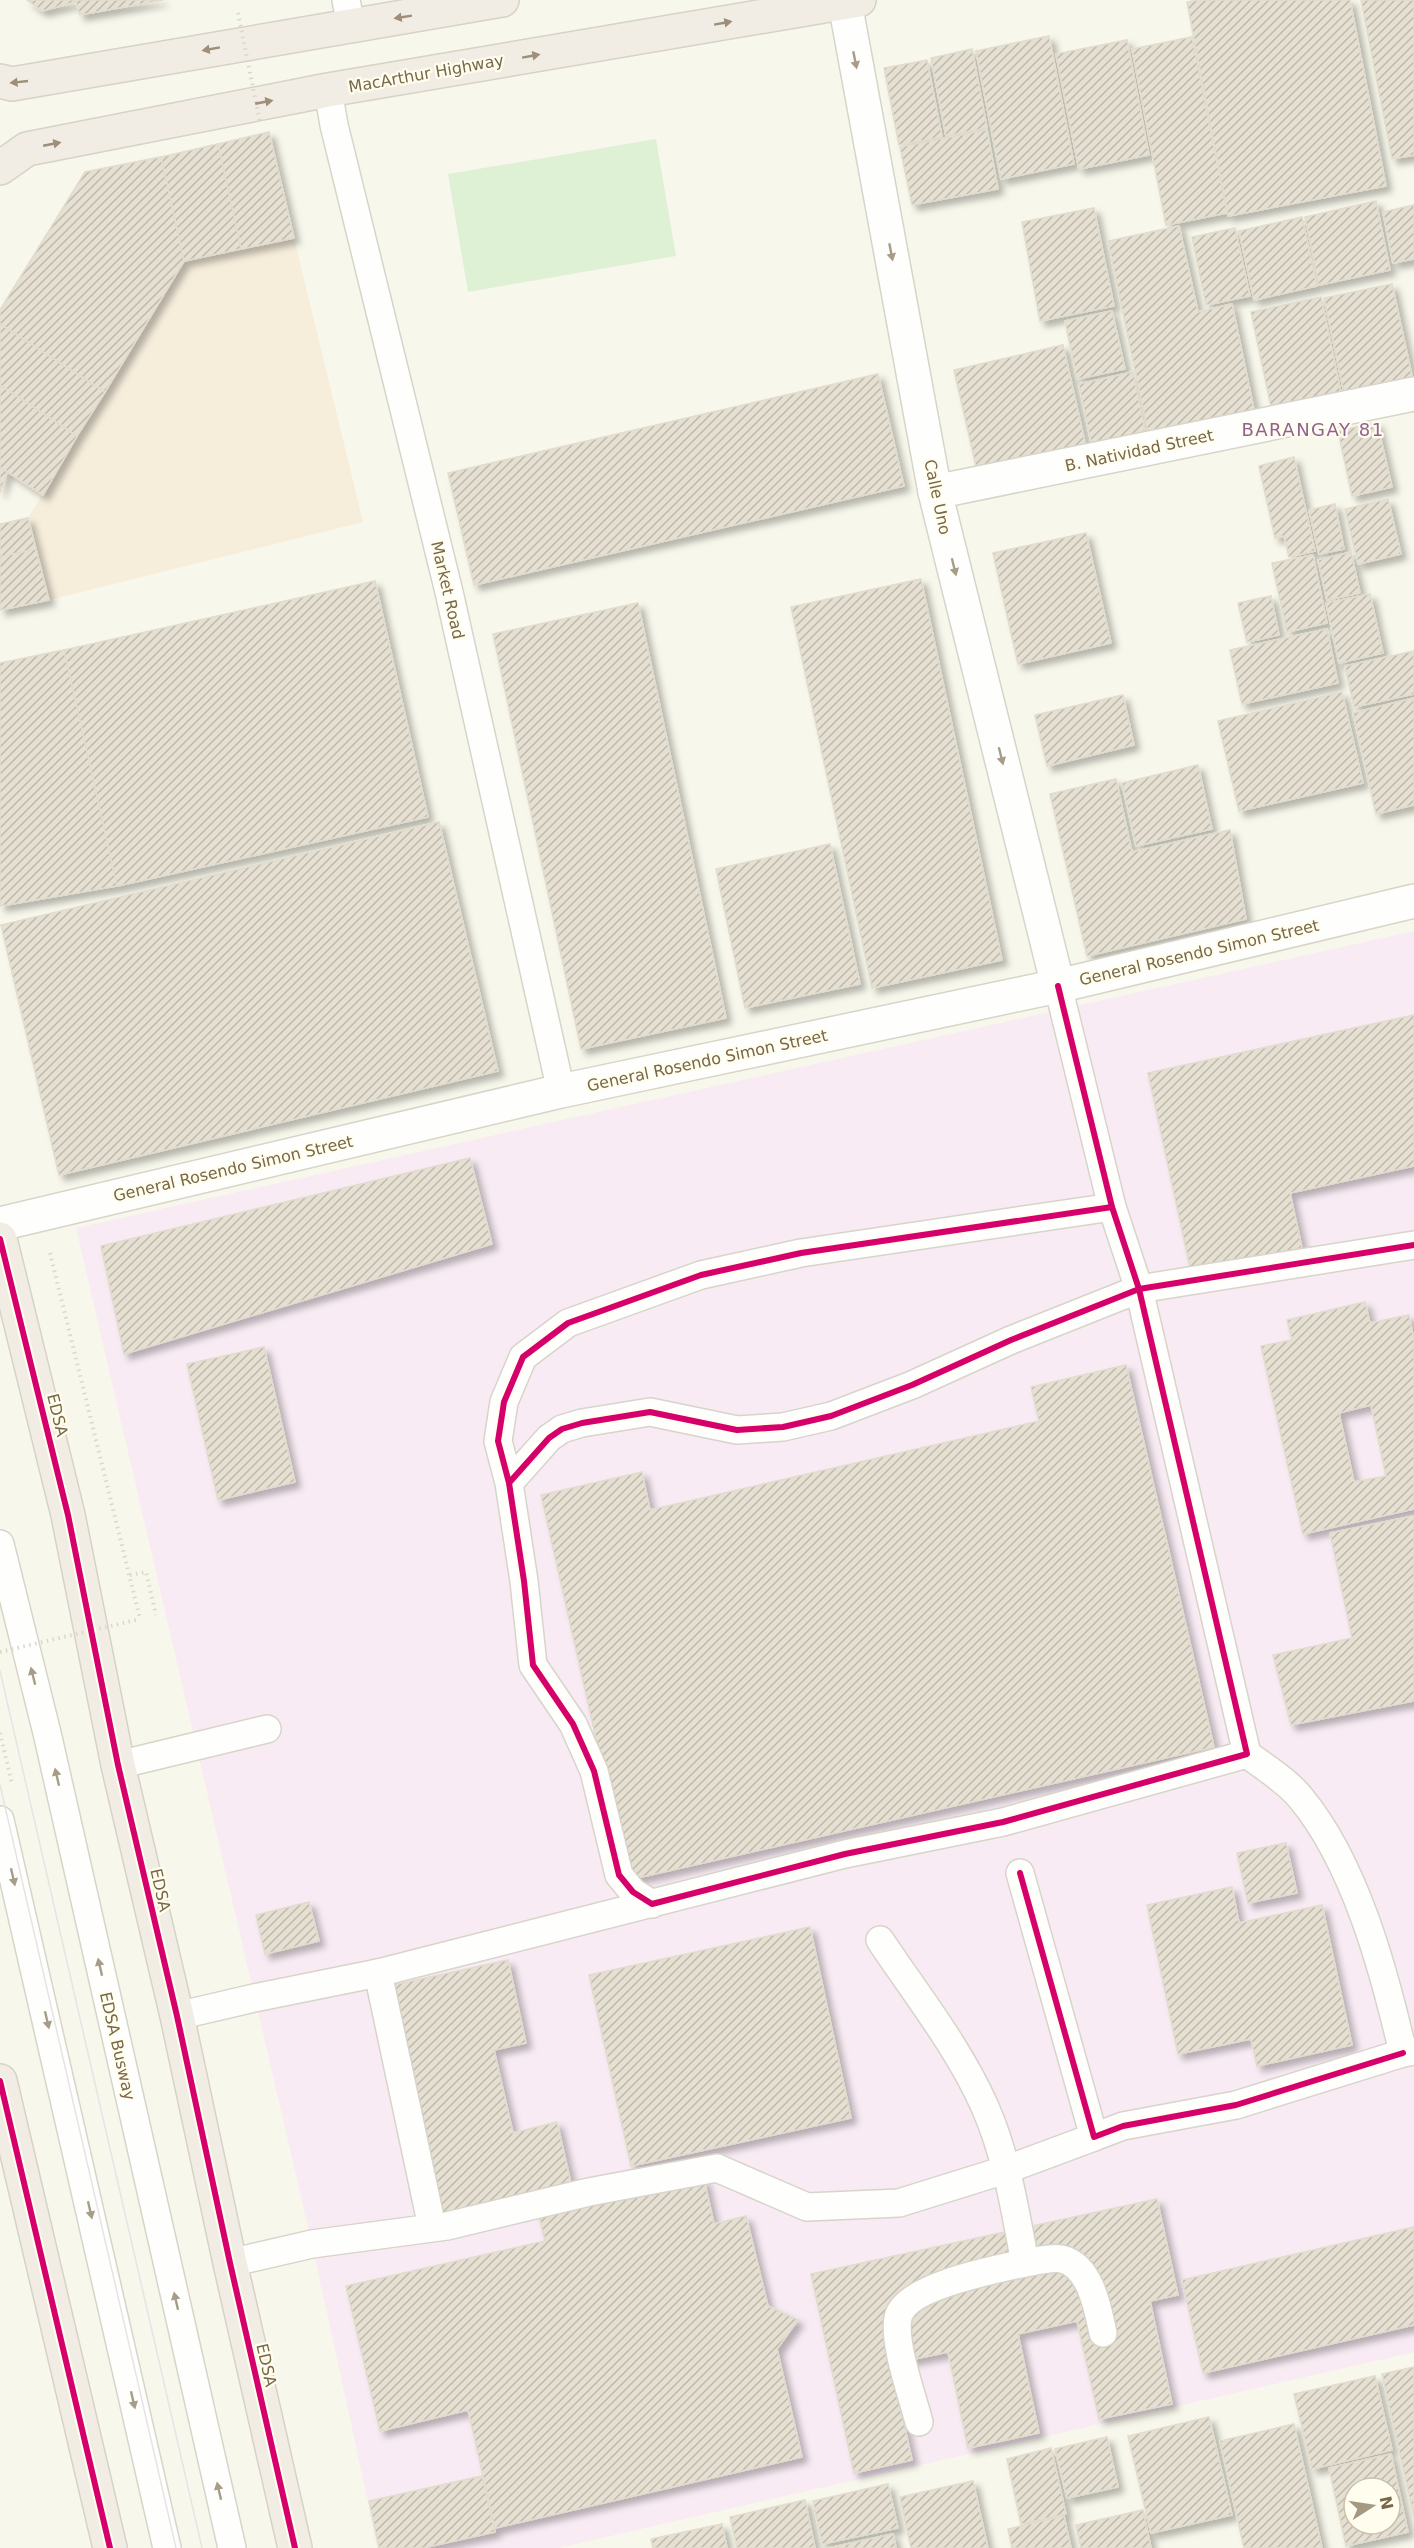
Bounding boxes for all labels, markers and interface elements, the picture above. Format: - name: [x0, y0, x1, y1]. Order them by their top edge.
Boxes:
- one-way arrow: [394, 13, 413, 22]
- one-way arrow: [714, 18, 733, 27]
- one-way arrow: [201, 45, 220, 54]
- street label: MacArthur Highway: [347, 50, 505, 97]
- one-way arrow: [522, 51, 541, 60]
- one-way arrow: [851, 51, 860, 70]
- one-way arrow: [9, 77, 28, 87]
- one-way arrow: [255, 97, 274, 106]
- one-way arrow: [43, 139, 62, 148]
- one-way arrow: [887, 243, 896, 262]
- district label: BARANGAY 81: [1241, 419, 1385, 440]
- street label: B. Natividad Street: [1063, 425, 1215, 476]
- street label: Calle Uno: [920, 458, 955, 536]
- street label: Market Road: [427, 539, 468, 641]
- one-way arrow: [949, 557, 959, 576]
- one-way arrow: [997, 747, 1007, 765]
- street label: General Rosendo Simon Street: [1077, 916, 1321, 989]
- street label: General Rosendo Simon Street: [585, 1026, 829, 1095]
- street label: General Rosendo Simon Street: [111, 1132, 355, 1205]
- street label: EDSA: [43, 1392, 72, 1439]
- one-way arrow: [27, 1667, 37, 1685]
- one-way arrow: [51, 1768, 61, 1787]
- street label: EDSA: [146, 1867, 175, 1914]
- one-way arrow: [9, 1868, 19, 1886]
- one-way arrow: [95, 1958, 104, 1977]
- street label: EDSA Busway: [96, 1990, 139, 2102]
- one-way arrow: [42, 2011, 52, 2029]
- one-way arrow: [86, 2201, 95, 2220]
- one-way arrow: [171, 2291, 180, 2310]
- street label: EDSA: [252, 2342, 281, 2389]
- one-way arrow: [129, 2391, 139, 2410]
- north arrow: [1342, 2476, 1402, 2536]
- one-way arrow: [214, 2482, 224, 2500]
- text: N: [1375, 2494, 1397, 2512]

